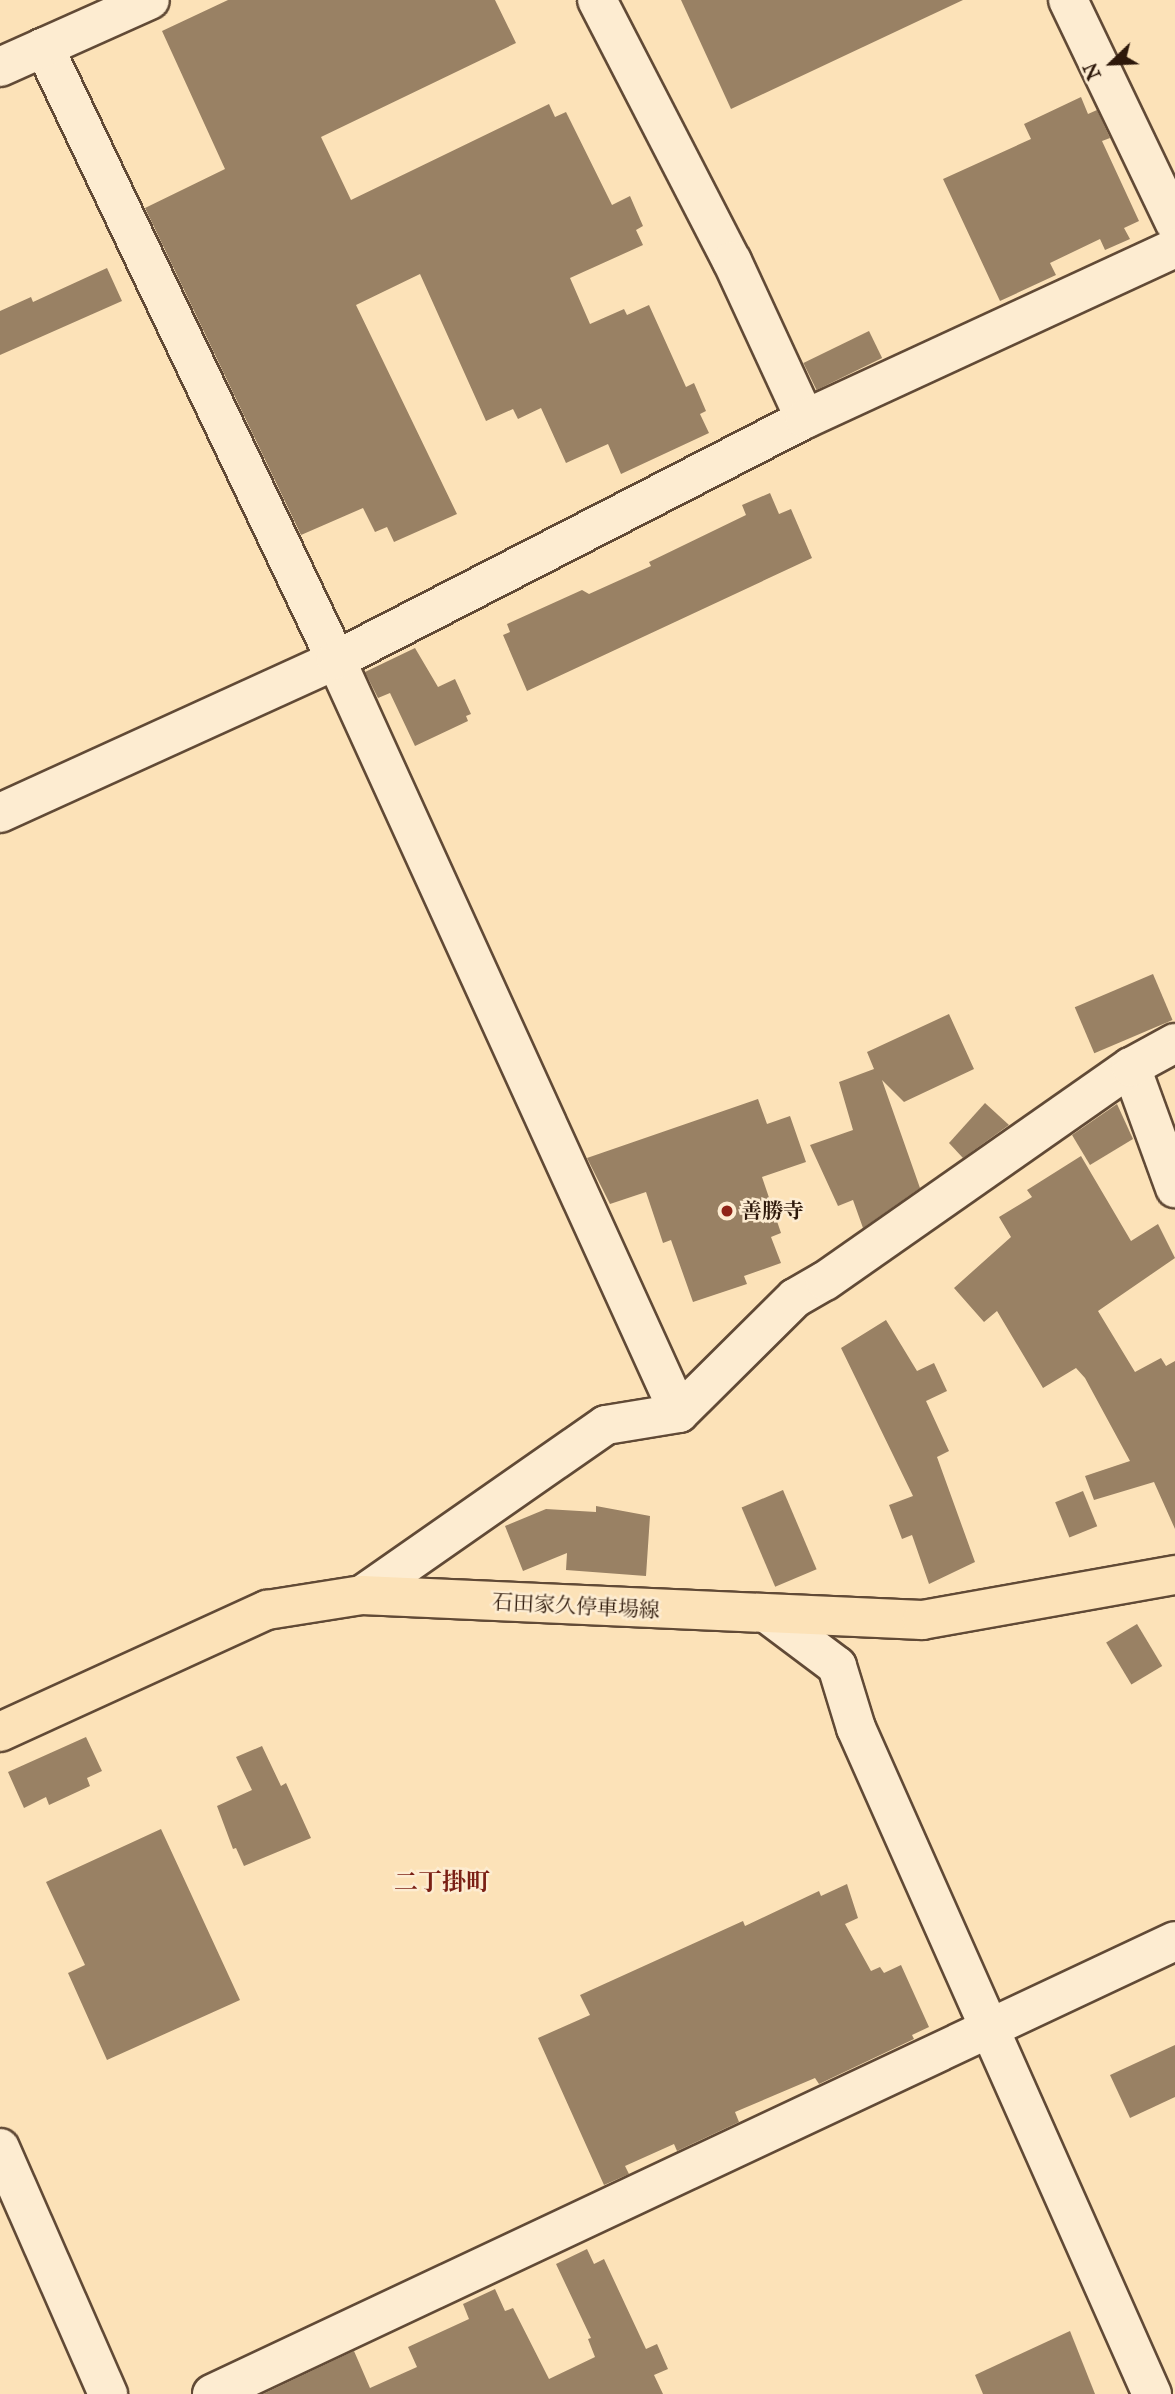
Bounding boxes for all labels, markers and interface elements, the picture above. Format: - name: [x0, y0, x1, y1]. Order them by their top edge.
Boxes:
- north arrow: [1077, 28, 1147, 98]
- text: N: [1078, 59, 1106, 83]
- place label: 善勝寺: [741, 1198, 804, 1224]
- marker: 善勝寺: [719, 1203, 735, 1219]
- street label: 石田家久停車場線: [491, 1589, 661, 1623]
- district label: 二丁掛町: [394, 1869, 490, 1897]

